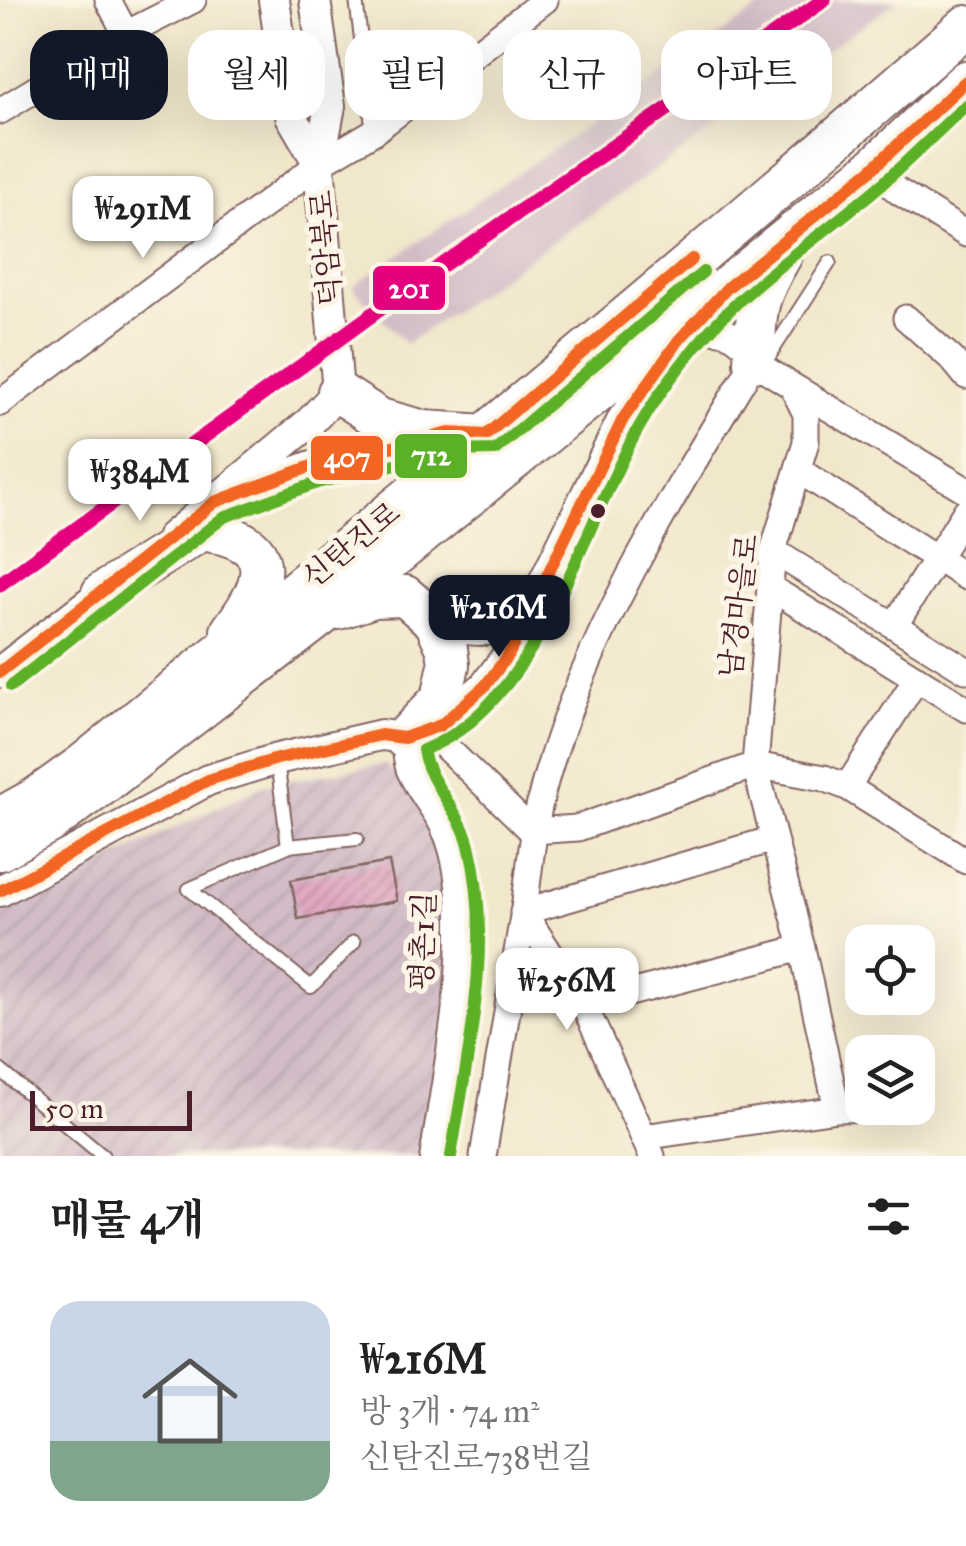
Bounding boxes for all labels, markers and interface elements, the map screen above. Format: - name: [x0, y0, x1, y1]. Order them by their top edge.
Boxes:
- chip: 매매: [30, 30, 168, 120]
- chip: 월세: [188, 30, 325, 120]
- chip: 필터: [345, 30, 483, 120]
- chip: 신규: [503, 30, 641, 120]
- chip: 아파트: [661, 30, 832, 120]
- pin: ₩291M: [73, 176, 213, 261]
- text: ₩291M: [94, 189, 192, 228]
- street label: 덕암북로: [303, 189, 349, 307]
- line badge: 201: [371, 264, 447, 312]
- text: 201: [389, 271, 429, 306]
- line badge: 712: [393, 432, 469, 480]
- line badge: 407: [309, 434, 385, 482]
- text: 712: [411, 438, 452, 473]
- pin: ₩384M: [70, 439, 210, 524]
- text: 407: [324, 440, 370, 475]
- text: ₩384M: [90, 452, 190, 491]
- street label: 신탄진로: [295, 495, 407, 595]
- unlabelled marker: [588, 501, 608, 521]
- street label: 남경마을로: [712, 532, 766, 680]
- pin: ₩216M: [429, 575, 569, 660]
- text: ₩216M: [451, 588, 547, 627]
- street label: 평촌1길: [403, 891, 443, 991]
- map controls: [845, 925, 935, 1125]
- button: locate: [845, 925, 935, 1015]
- pin: ₩256M: [497, 948, 637, 1033]
- text: ₩256M: [518, 961, 616, 1000]
- button: layers: [845, 1035, 935, 1125]
- scale bar: [30, 1086, 192, 1130]
- text: 50 m: [45, 1091, 104, 1126]
- icon: filters: [861, 1189, 916, 1244]
- text: 매물 4개: [50, 1194, 204, 1246]
- text: ₩216M: [360, 1333, 487, 1385]
- icon: home: [130, 1341, 250, 1461]
- text: 방 3개 · 74 m²: [360, 1392, 540, 1431]
- text: 신탄진로738번길: [360, 1438, 592, 1477]

